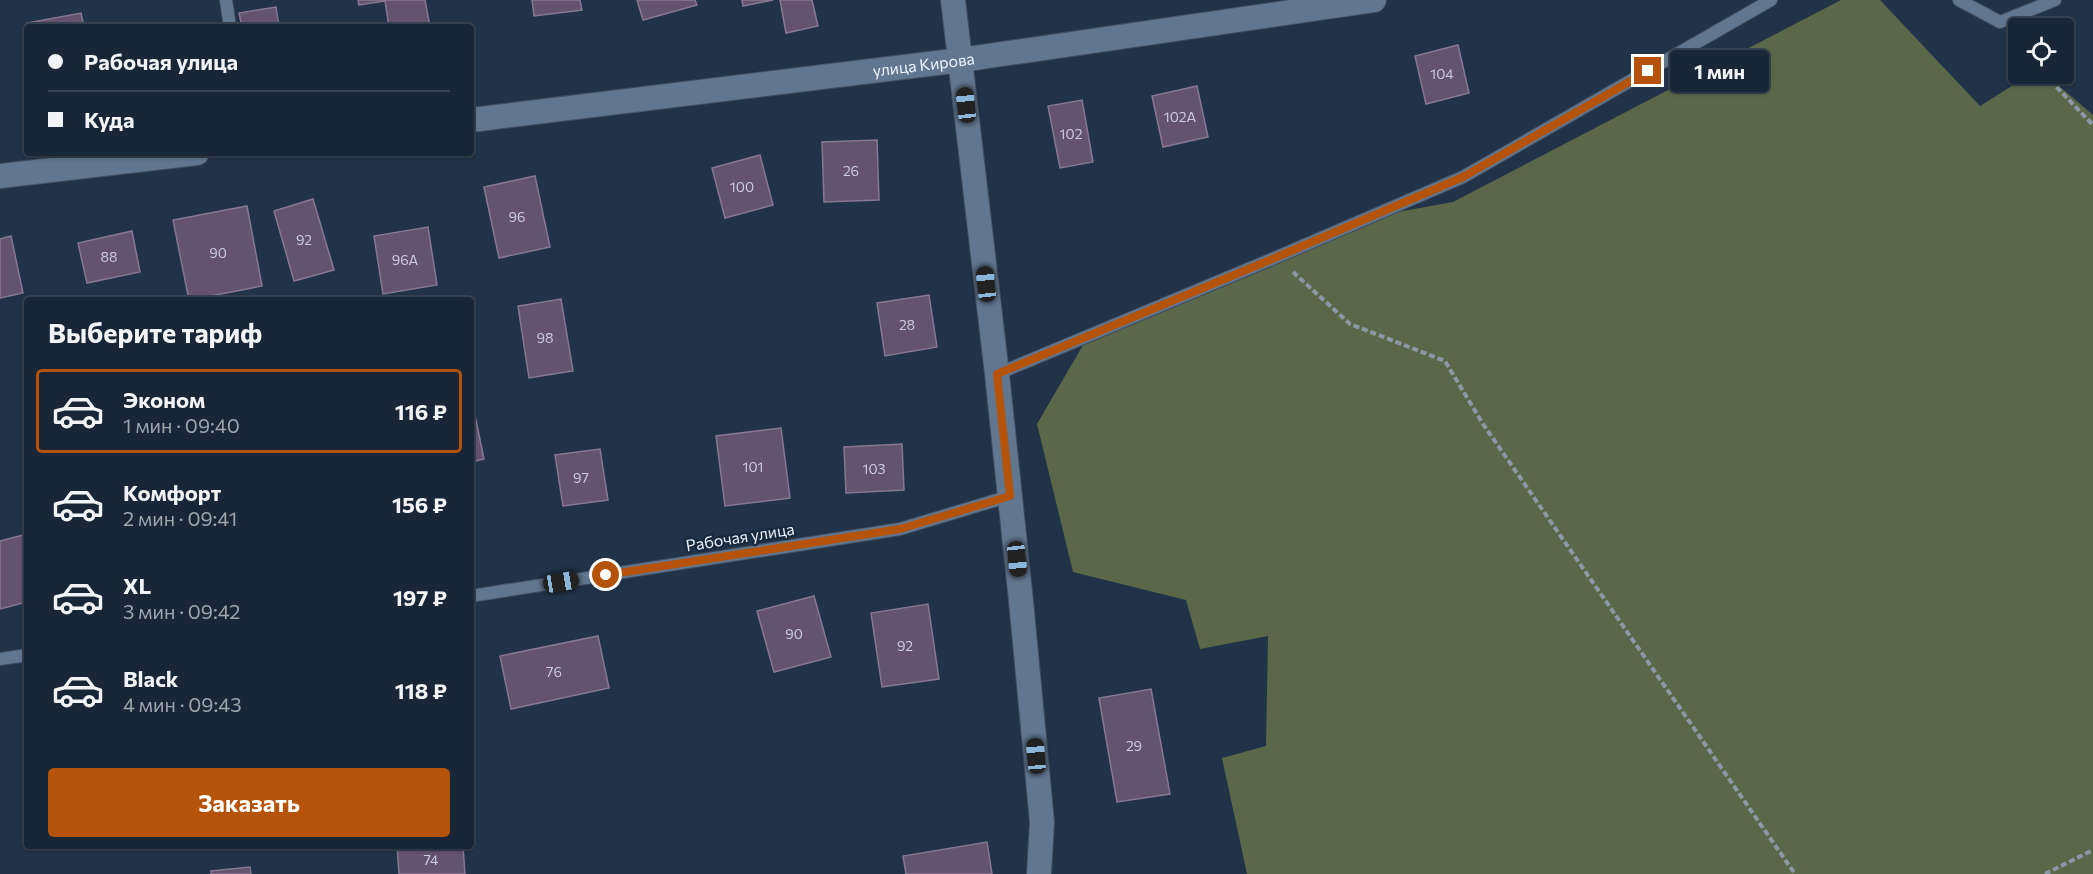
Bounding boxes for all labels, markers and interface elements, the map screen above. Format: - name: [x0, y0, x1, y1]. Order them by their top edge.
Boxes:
- map controls: [2008, 18, 2074, 84]
- button: locate: [2008, 18, 2074, 84]
- text: Рабочая улица: [84, 48, 238, 75]
- street label: улица Кирова: [872, 48, 976, 80]
- callout: 1 мин: [1669, 50, 1768, 92]
- route end: [1634, 57, 1661, 84]
- text: 1 мин: [1694, 59, 1745, 83]
- house number: 104: [1430, 65, 1454, 82]
- car: [955, 86, 977, 124]
- text: Куда: [84, 106, 134, 133]
- house number: 102А: [1164, 108, 1197, 125]
- house number: 102: [1060, 125, 1083, 142]
- house number: 26: [843, 162, 859, 179]
- house number: 100: [730, 178, 754, 195]
- house number: 96: [509, 208, 526, 225]
- house number: 92: [296, 231, 312, 248]
- house number: 90: [209, 244, 227, 261]
- house number: 88: [101, 248, 118, 265]
- house number: 96А: [392, 251, 419, 268]
- car: [975, 265, 997, 303]
- text: Выберите тариф: [48, 316, 262, 349]
- house number: 28: [899, 316, 915, 333]
- house number: 98: [537, 329, 554, 346]
- icon: car: [51, 384, 105, 438]
- text: Эконом: [123, 386, 205, 413]
- text: 116 ₽: [395, 398, 447, 425]
- text: 1 мин · 09:40: [123, 413, 240, 437]
- house number: 101: [742, 458, 764, 475]
- house number: 103: [862, 460, 886, 477]
- house number: 97: [573, 469, 589, 486]
- icon: car: [51, 477, 105, 531]
- text: Комфорт: [123, 479, 221, 506]
- text: 156 ₽: [392, 491, 447, 518]
- text: 2 мин · 09:41: [123, 506, 237, 530]
- street label: Рабочая улица: [684, 519, 796, 554]
- car: [1006, 540, 1028, 578]
- route start: [592, 561, 619, 588]
- icon: car: [51, 570, 105, 624]
- car: [542, 570, 580, 594]
- text: XL: [123, 572, 151, 599]
- text: 197 ₽: [393, 584, 447, 611]
- text: 3 мин · 09:42: [123, 599, 240, 623]
- house number: 90: [785, 625, 803, 642]
- house number: 92: [897, 637, 913, 654]
- icon: car: [51, 663, 105, 717]
- house number: 76: [546, 663, 562, 680]
- text: Black: [123, 665, 178, 692]
- text: 118 ₽: [395, 677, 447, 704]
- text: 4 мин · 09:43: [123, 692, 242, 716]
- car: [1025, 737, 1047, 775]
- house number: 29: [1126, 737, 1142, 754]
- button: Заказать: [48, 768, 450, 837]
- house number: 74: [424, 851, 439, 868]

